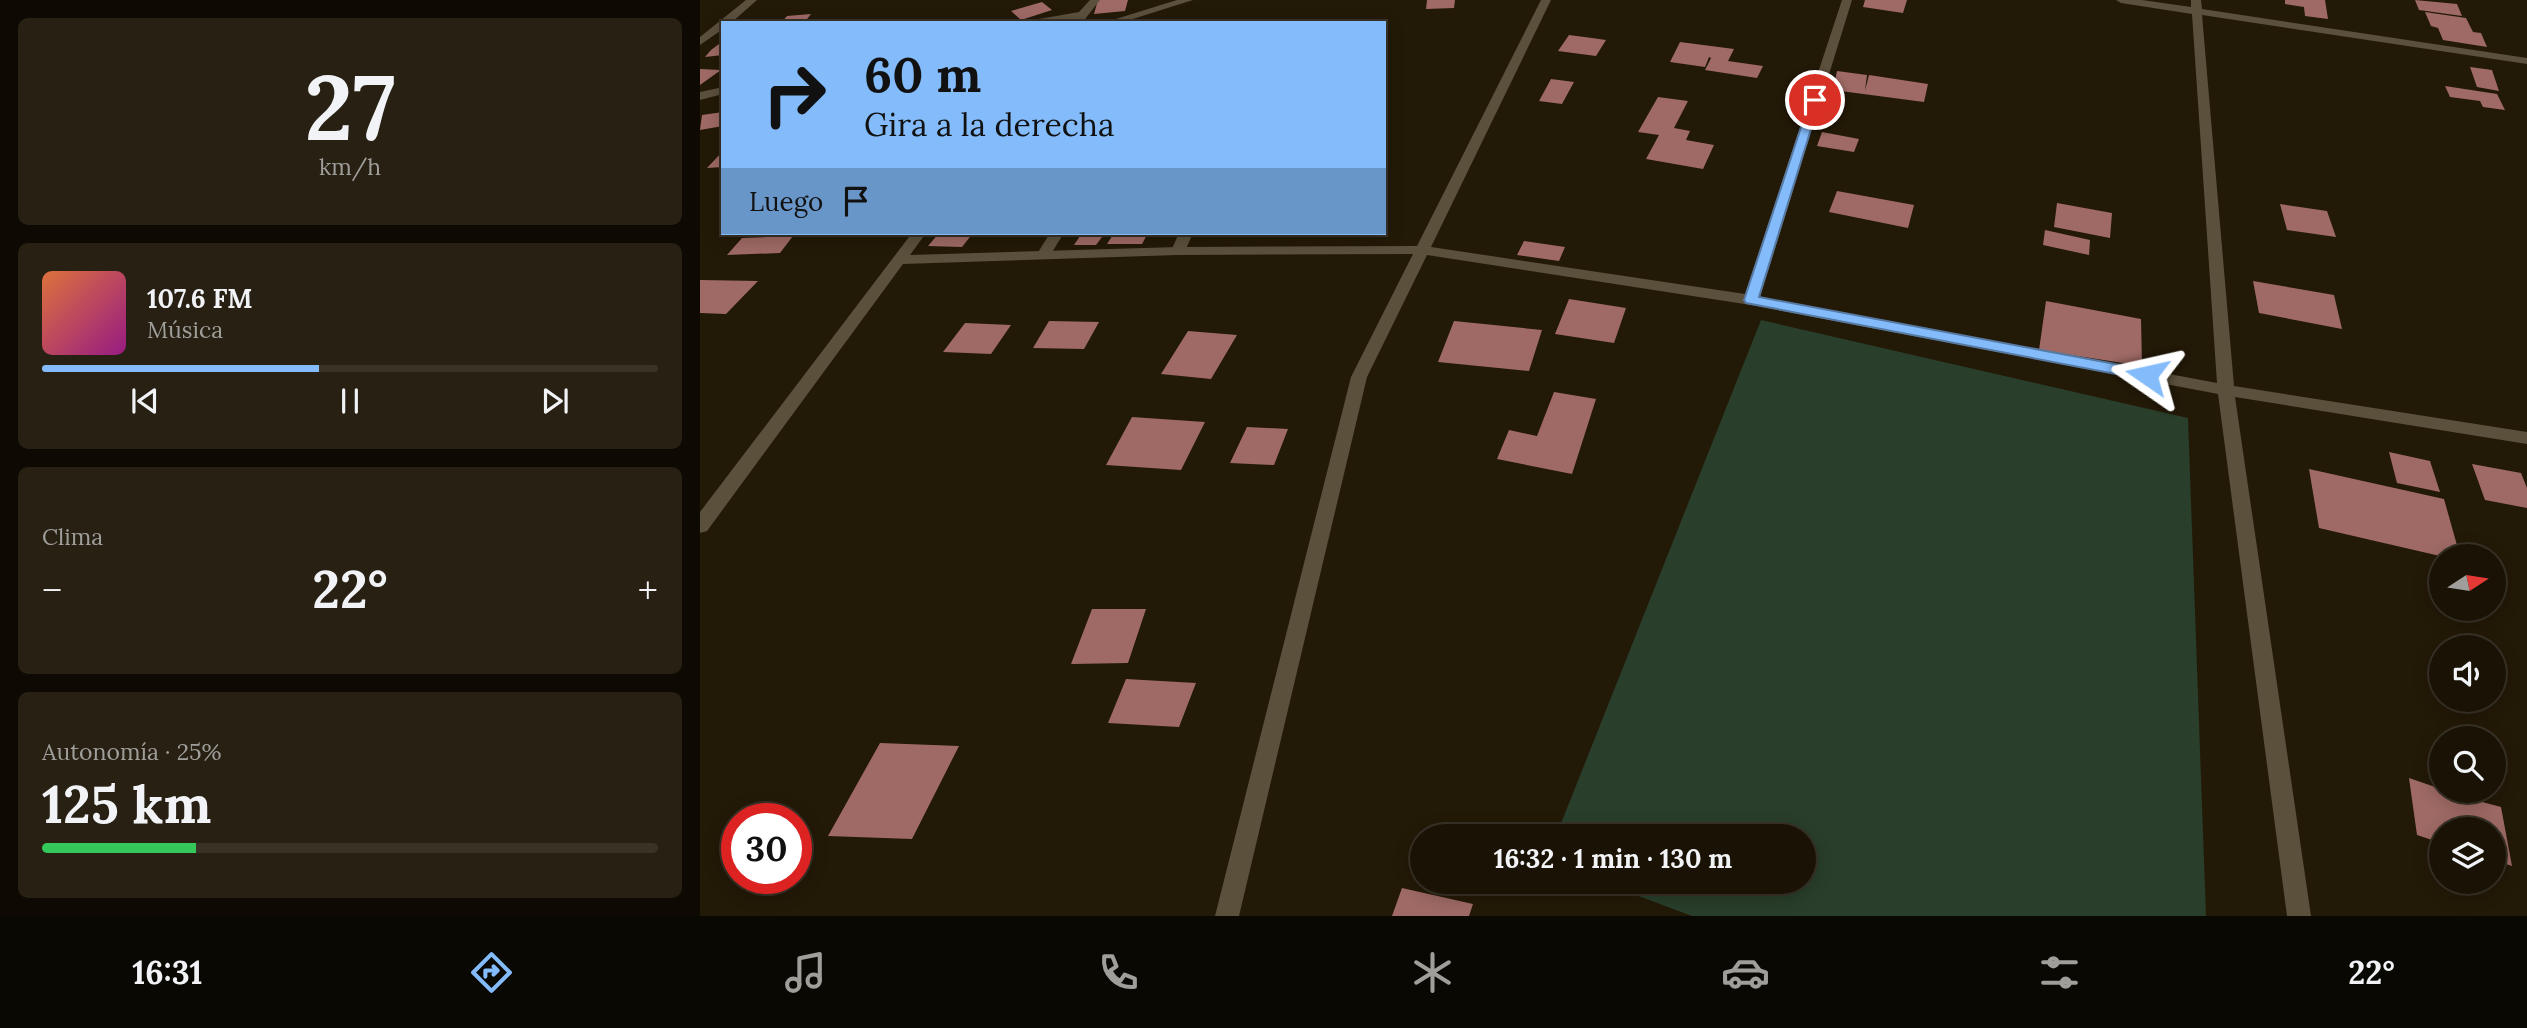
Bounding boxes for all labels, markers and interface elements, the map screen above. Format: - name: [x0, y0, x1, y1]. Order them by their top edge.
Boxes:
- text: 60 m: [864, 43, 981, 105]
- text: 27: [304, 48, 396, 165]
- icon: right: [749, 49, 840, 140]
- pin: [1785, 70, 1845, 130]
- icon: arrive: [1796, 81, 1834, 119]
- text: Gira a la derecha: [864, 104, 1114, 145]
- text: km/h: [319, 152, 381, 181]
- icon: arrive: [837, 182, 875, 220]
- text: Luego: [749, 185, 823, 218]
- text: 107.6 FM: [147, 282, 253, 315]
- text: Música: [147, 315, 223, 344]
- position arrow: [2110, 338, 2184, 412]
- icon: previous: [126, 382, 164, 420]
- icon: pause: [331, 382, 369, 420]
- icon: next: [536, 382, 574, 420]
- text: Clima: [42, 522, 103, 551]
- north arrow: [2429, 544, 2506, 621]
- map controls: [2429, 544, 2506, 894]
- text: 22°: [312, 556, 388, 622]
- text: −: [42, 566, 62, 614]
- text: +: [638, 566, 658, 614]
- button: sound: [2429, 635, 2506, 712]
- button: search: [2429, 726, 2506, 803]
- text: Autonomía · 25%: [42, 737, 222, 766]
- text: 125 km: [42, 771, 211, 837]
- speed limit sign: 30: [721, 803, 812, 894]
- button: layers: [2429, 817, 2506, 894]
- text: 16:32 · 1 min · 130 m: [1494, 842, 1732, 875]
- icon: directions: [467, 948, 516, 997]
- icon: music: [781, 948, 830, 997]
- icon: phone: [1094, 948, 1143, 997]
- icon: climate: [1408, 948, 1457, 997]
- icon: car: [1721, 948, 1770, 997]
- icon: filters: [2035, 948, 2084, 997]
- text: 16:31: [132, 952, 203, 993]
- text: 22°: [2348, 952, 2395, 993]

